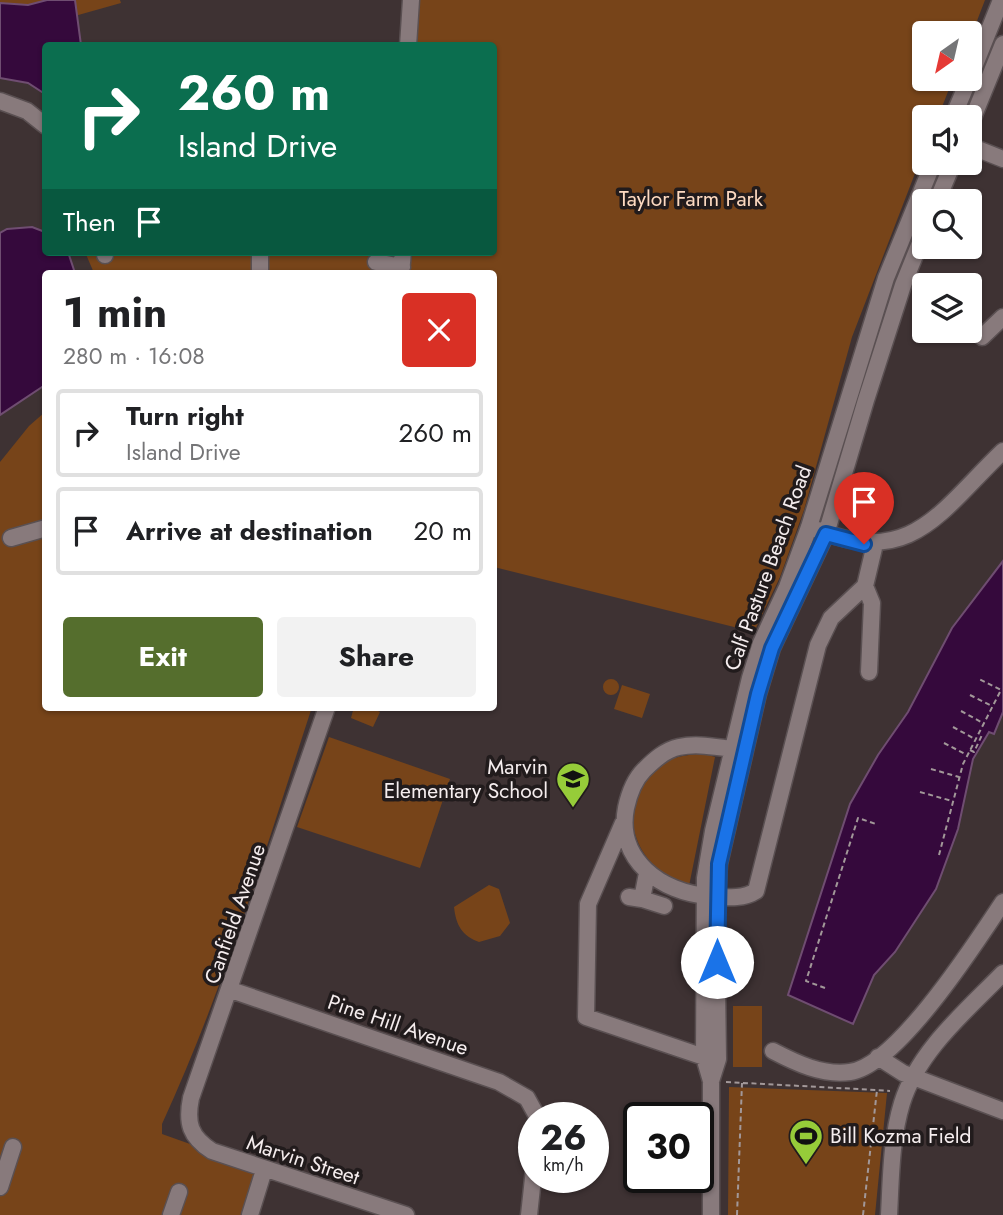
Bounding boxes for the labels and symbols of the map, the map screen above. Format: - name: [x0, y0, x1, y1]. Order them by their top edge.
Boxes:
- north arrow: [912, 21, 982, 91]
- park label: Taylor Farm Park: [619, 184, 764, 214]
- street label: Calf Pasture Beach Road: [717, 461, 819, 675]
- pin: [834, 472, 894, 544]
- place label: Marvin Elementary School: [384, 752, 548, 806]
- school or university icon: Marvin Elementary School: [554, 760, 592, 809]
- street label: Canfield Avenue: [197, 840, 273, 988]
- position arrow: [680, 925, 754, 999]
- street label: Pine Hill Avenue: [324, 987, 473, 1063]
- speed limit sign: 30: [623, 1102, 714, 1193]
- sports icon: Bill Kozma Field: [787, 1117, 825, 1166]
- place label: Bill Kozma Field: [830, 1121, 972, 1151]
- street label: Marvin Street: [243, 1128, 363, 1192]

